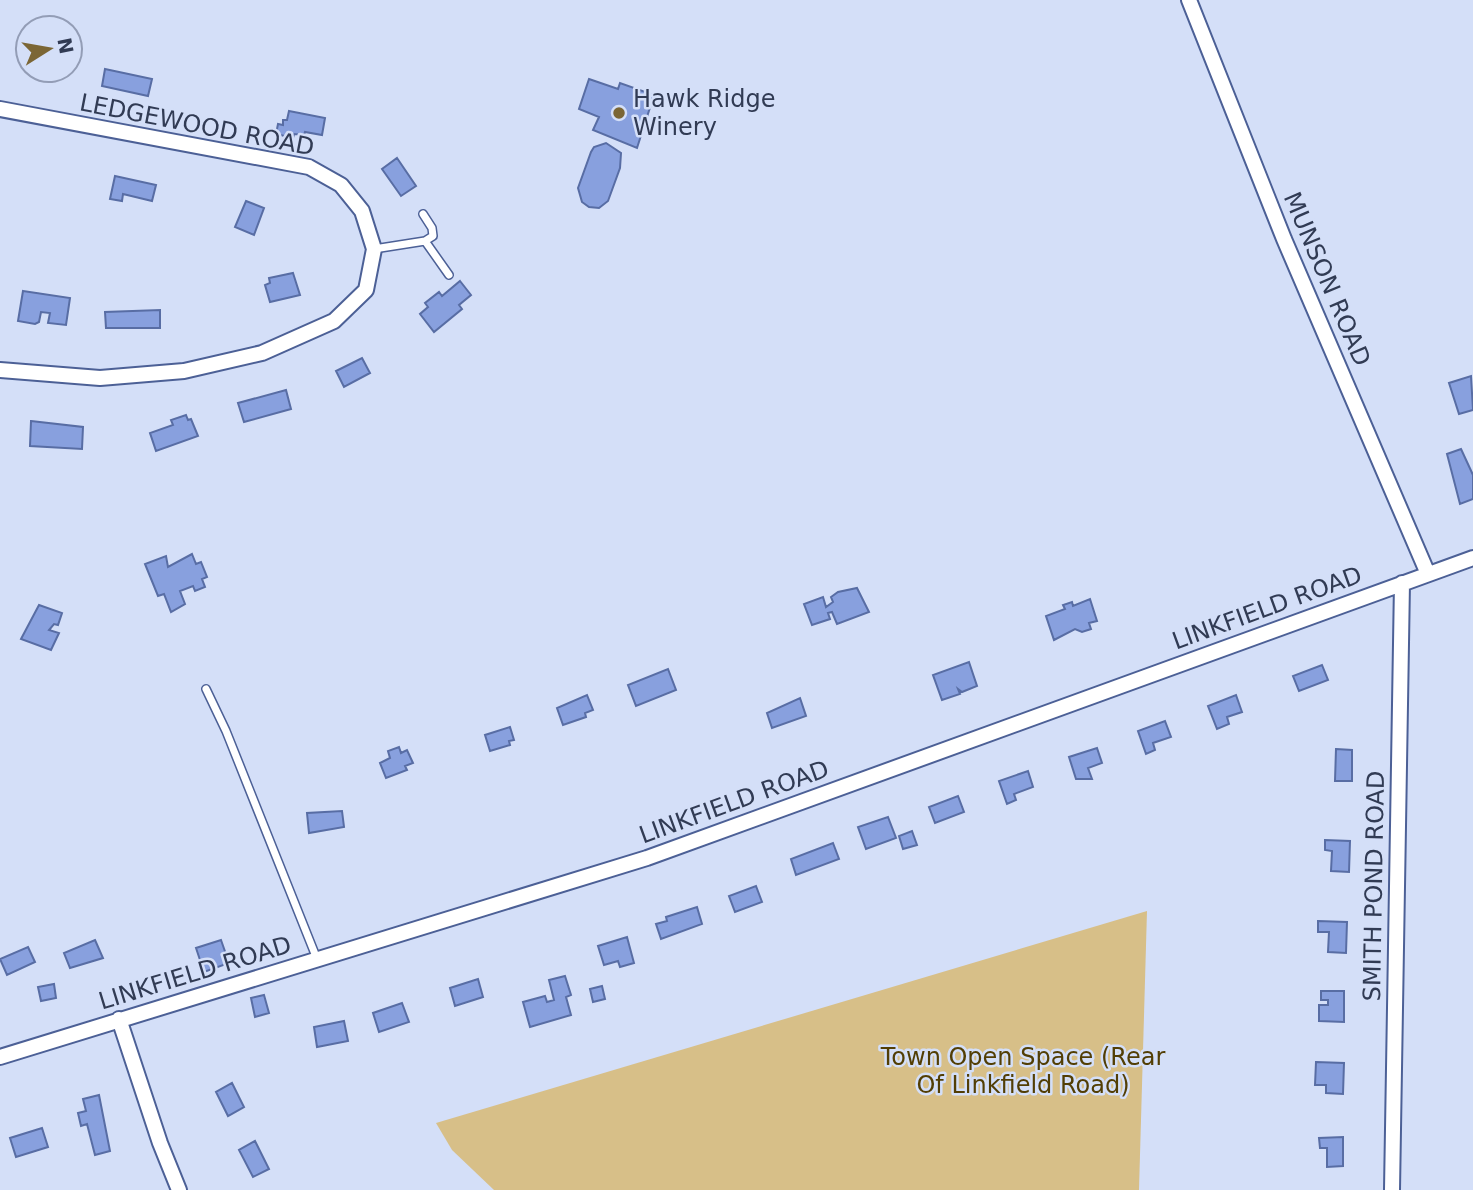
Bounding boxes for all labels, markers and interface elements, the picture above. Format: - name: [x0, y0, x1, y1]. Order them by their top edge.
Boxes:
- north arrow: [14, 14, 84, 84]
- text: N: [53, 36, 78, 56]
- place label: Hawk Ridge Winery: [633, 85, 776, 141]
- street label: LEDGEWOOD ROAD: [77, 89, 317, 161]
- marker: Hawk Ridge Winery: [611, 105, 627, 121]
- street label: MUNSON ROAD: [1278, 188, 1376, 370]
- street label: LINKFIELD ROAD: [1168, 561, 1366, 655]
- street label: LINKFIELD ROAD: [635, 755, 833, 849]
- street label: SMITH POND ROAD: [1358, 770, 1390, 1002]
- street label: LINKFIELD ROAD: [95, 930, 295, 1016]
- park label: Town Open Space (Rear Of Linkfield Road): [880, 1043, 1165, 1099]

